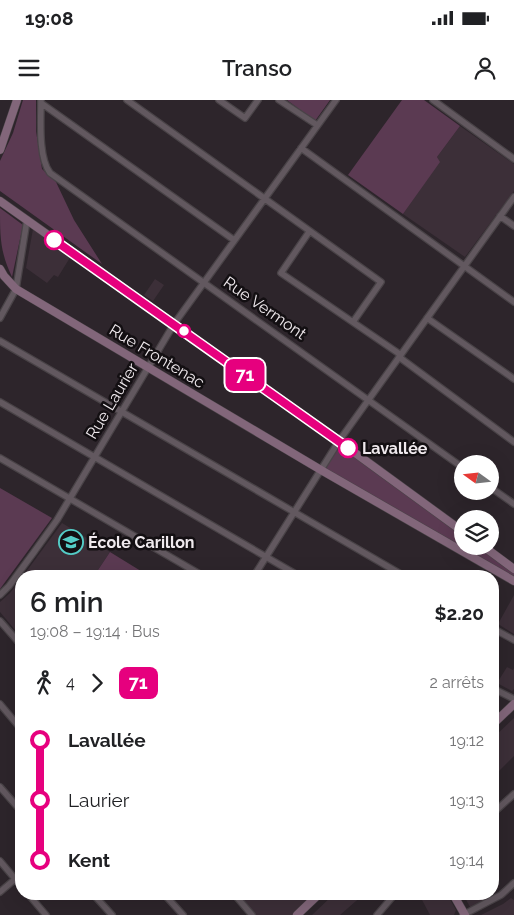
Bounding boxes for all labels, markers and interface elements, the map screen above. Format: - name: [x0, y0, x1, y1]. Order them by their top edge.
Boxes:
- text: 19:08: [25, 7, 73, 29]
- icon: menu: [15, 54, 43, 82]
- icon: person: [471, 54, 499, 82]
- text: Transo: [222, 55, 292, 81]
- unlabelled marker: [44, 230, 64, 250]
- street label: Rue Vermont: [220, 273, 310, 344]
- street label: Rue Frontenac: [106, 320, 208, 392]
- unlabelled marker: [177, 324, 191, 338]
- street label: Rue Laurier: [82, 359, 142, 442]
- line badge: 71: [222, 359, 268, 391]
- text: 71: [236, 364, 255, 385]
- marker: Lavallée: [338, 438, 358, 458]
- place label: Lavallée: [362, 439, 428, 458]
- north arrow: [454, 455, 499, 500]
- map controls: [454, 455, 499, 555]
- button: layers: [454, 510, 499, 555]
- school or university icon: École Carillon: [58, 529, 84, 555]
- place label: École Carillon: [88, 532, 195, 552]
- text: 6 min: [30, 586, 103, 619]
- text: $2.20: [435, 602, 484, 624]
- text: 19:08 – 19:14 · Bus: [30, 622, 160, 641]
- icon: walk: [30, 669, 58, 697]
- icon: forward: [83, 669, 111, 697]
- text: 71: [129, 672, 148, 693]
- text: 4: [66, 673, 75, 692]
- text: 2 arrêts: [429, 673, 484, 692]
- text: Lavallée: [68, 729, 146, 751]
- text: 19:12: [450, 731, 484, 750]
- text: Laurier: [68, 789, 129, 811]
- text: 19:13: [449, 791, 484, 810]
- text: Kent: [68, 849, 110, 871]
- text: 19:14: [449, 851, 484, 870]

